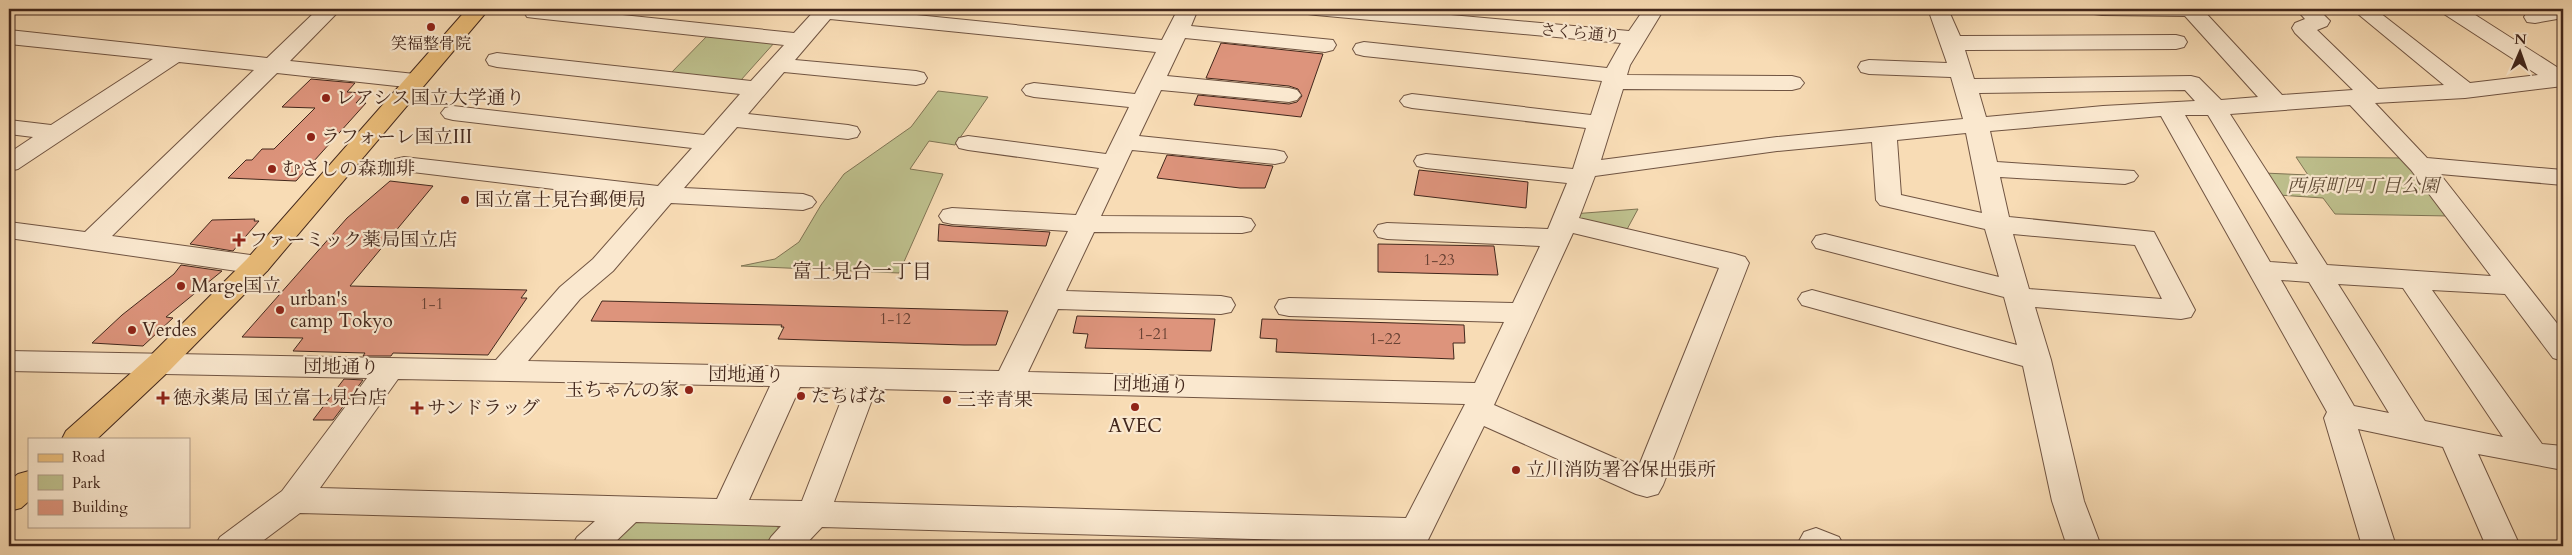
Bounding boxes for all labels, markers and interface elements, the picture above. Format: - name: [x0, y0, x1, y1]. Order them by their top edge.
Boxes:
- street label: さくら通り: [1539, 19, 1621, 47]
- marker: 笑福整骨院: [425, 21, 437, 33]
- north arrow: [2494, 28, 2544, 78]
- text: N: [2514, 30, 2527, 49]
- place label: 笑福整骨院: [391, 33, 471, 55]
- place label: レアシス国立大学通り: [336, 85, 525, 111]
- marker: レアシス国立大学通り: [320, 92, 332, 104]
- place label: ラフォーレ国立III: [321, 124, 472, 150]
- marker: ラフォーレ国立III: [305, 131, 317, 143]
- place label: むさしの森珈琲: [282, 156, 415, 182]
- marker: むさしの森珈琲: [266, 163, 278, 175]
- park label: 西原町四丁目公園: [2287, 173, 2442, 199]
- place label: 国立富士見台郵便局: [475, 187, 646, 213]
- marker: 国立富士見台郵便局: [459, 194, 471, 206]
- place label: ファーミック薬局国立店: [249, 227, 457, 253]
- marker: ファーミック薬局国立店: [233, 234, 245, 246]
- house number: 1-23: [1423, 249, 1455, 271]
- district label: 富士見台一丁目: [792, 258, 932, 285]
- place label: Marge国立: [191, 273, 281, 299]
- marker: Marge国立: [175, 280, 187, 292]
- place label: urban's camp Tokyo: [290, 286, 393, 334]
- house number: 1-1: [420, 293, 444, 315]
- marker: urban's camp Tokyo: [274, 304, 286, 316]
- house number: 1-12: [879, 308, 911, 330]
- place label: Verdes: [142, 317, 197, 343]
- house number: 1-21: [1137, 323, 1169, 345]
- marker: Verdes: [126, 324, 138, 336]
- house number: 1-22: [1369, 328, 1401, 350]
- street label: 団地通り: [303, 353, 379, 381]
- street label: 団地通り: [708, 361, 784, 389]
- street label: 団地通り: [1113, 371, 1189, 399]
- place label: 玉ちゃんの家: [565, 377, 679, 403]
- place label: たちばな: [811, 383, 887, 409]
- marker: 玉ちゃんの家: [683, 384, 695, 396]
- place label: 徳永薬局 国立富士見台店: [173, 385, 387, 411]
- place label: 三幸青果: [957, 387, 1033, 413]
- marker: たちばな: [795, 390, 807, 402]
- marker: 徳永薬局 国立富士見台店: [157, 392, 169, 404]
- marker: 三幸青果: [941, 394, 953, 406]
- place label: サンドラッグ: [427, 395, 540, 421]
- marker: AVEC: [1129, 401, 1141, 413]
- marker: サンドラッグ: [411, 402, 423, 414]
- place label: AVEC: [1108, 413, 1162, 439]
- legend: [28, 438, 190, 528]
- text: Road: [72, 447, 105, 467]
- place label: 立川消防署谷保出張所: [1526, 457, 1716, 483]
- marker: 立川消防署谷保出張所: [1510, 464, 1522, 476]
- text: Park: [72, 473, 101, 493]
- text: Building: [72, 497, 128, 517]

